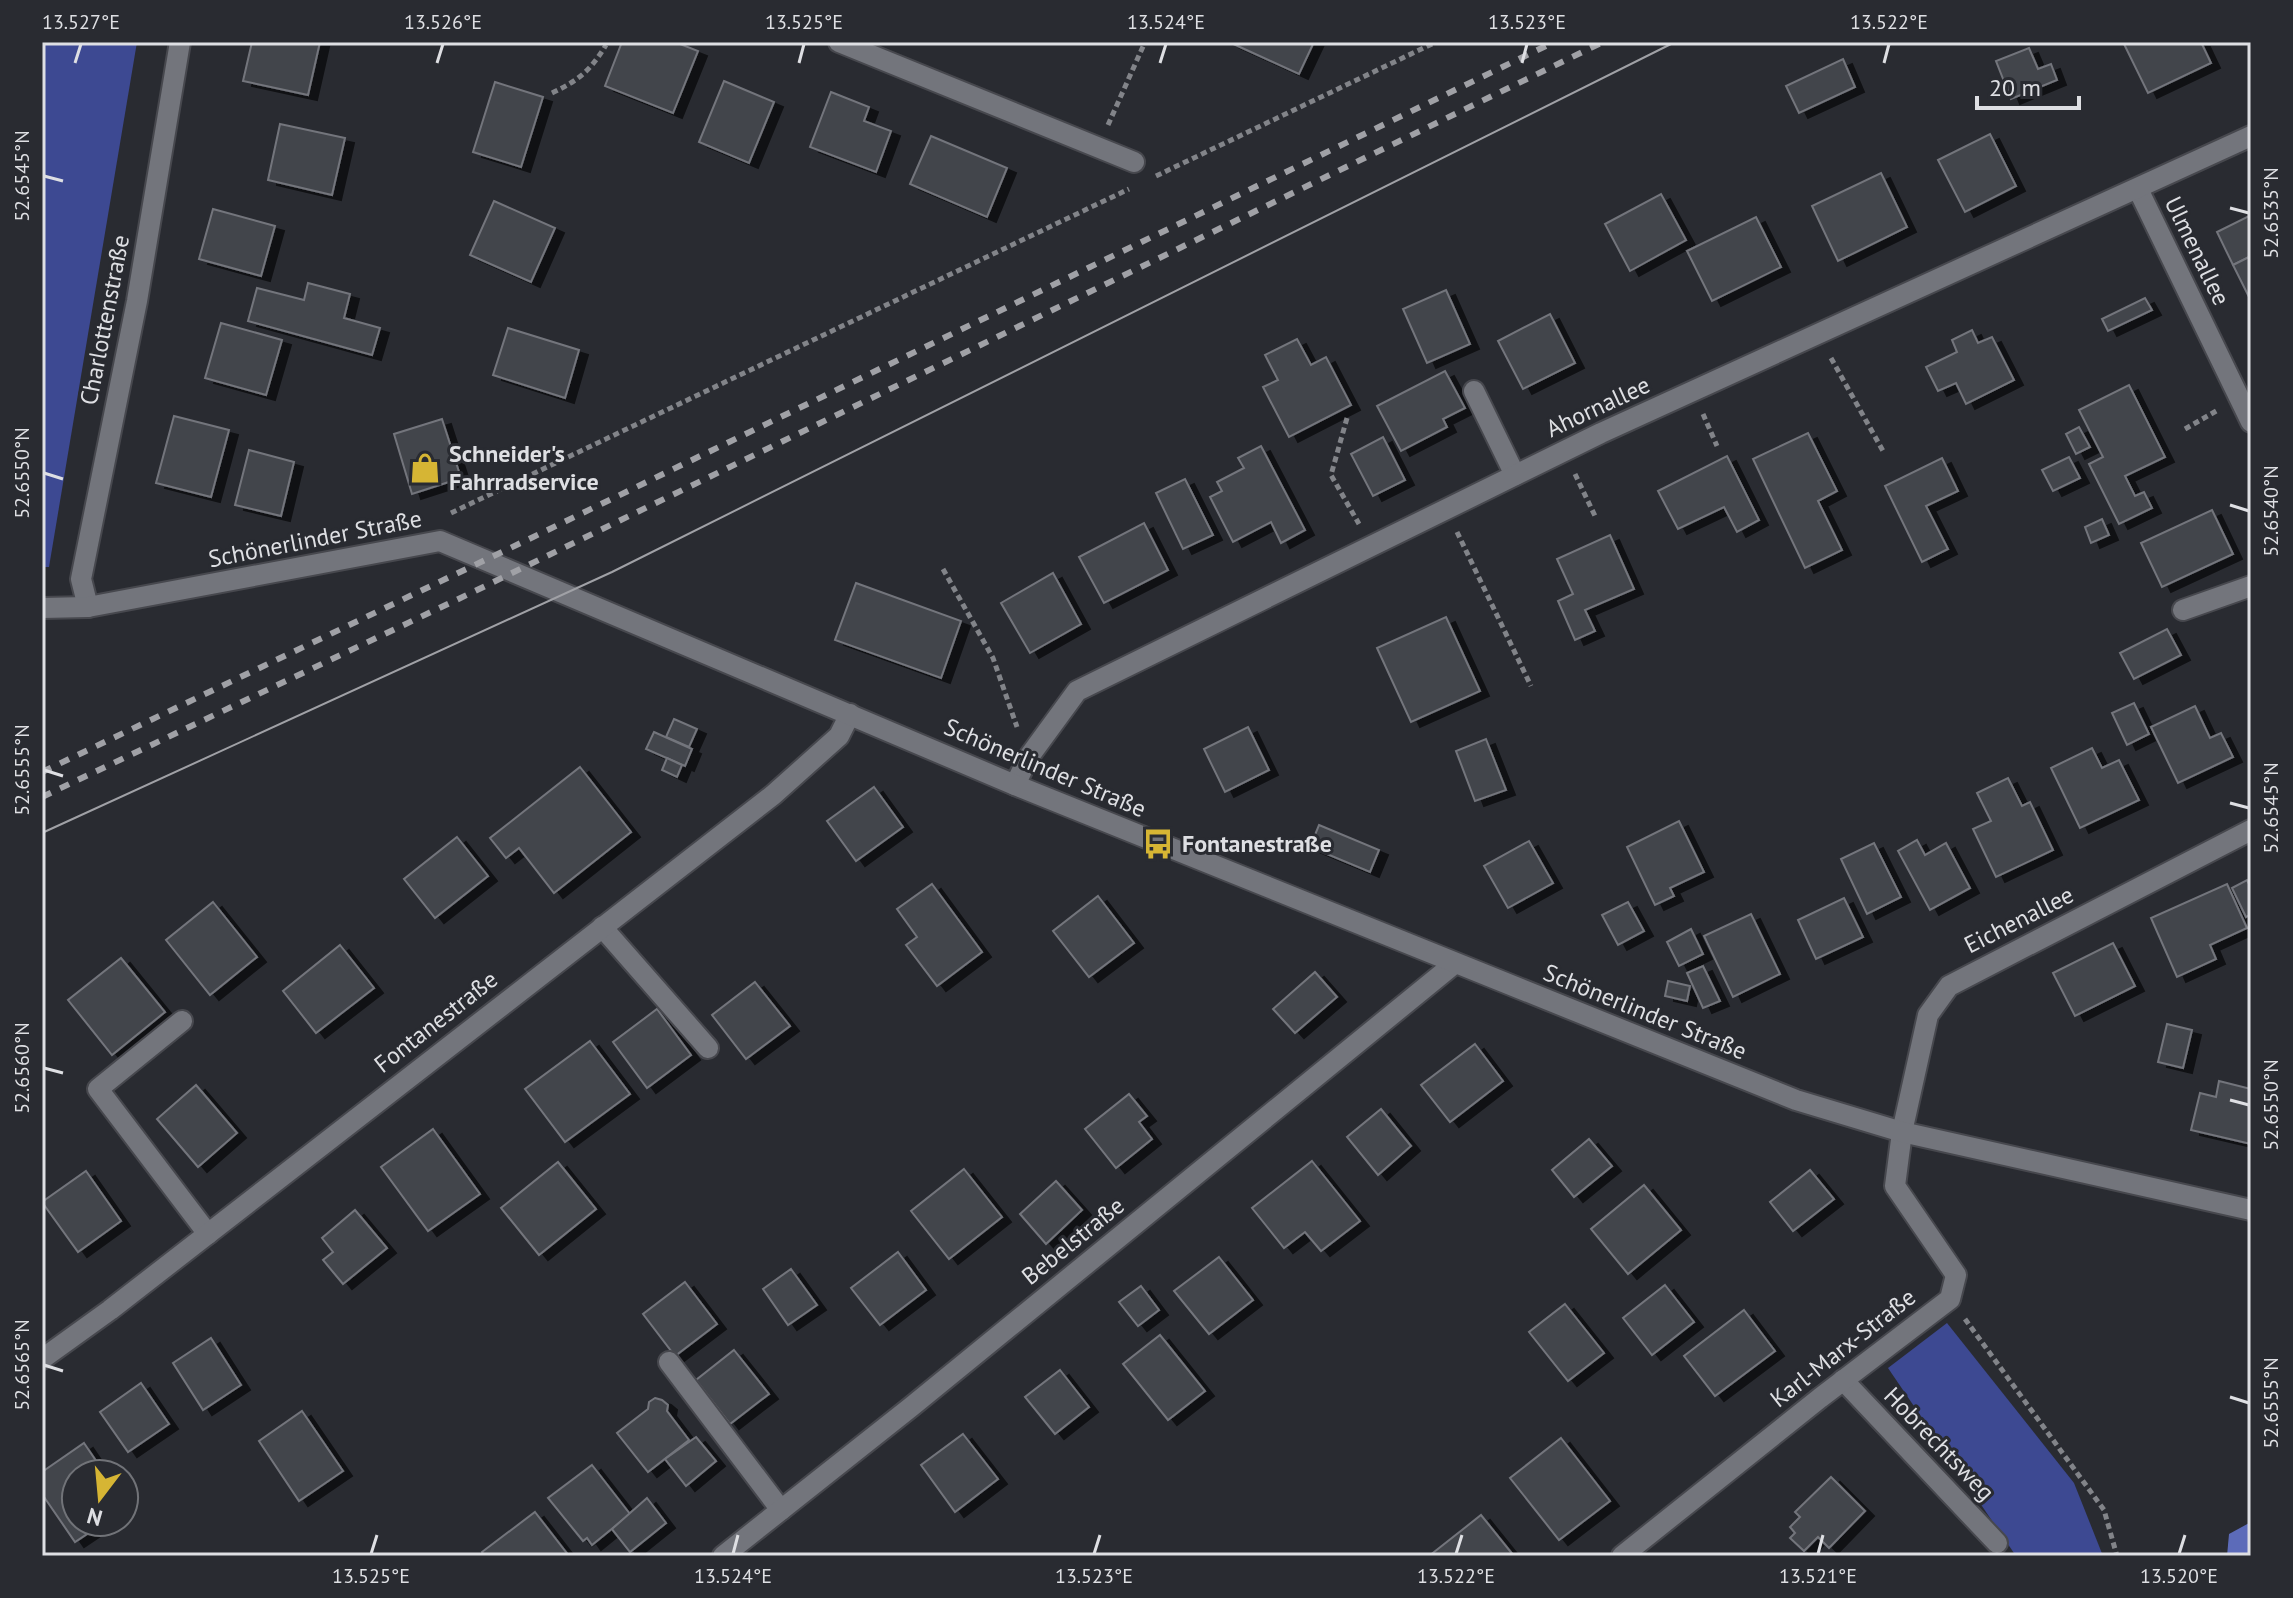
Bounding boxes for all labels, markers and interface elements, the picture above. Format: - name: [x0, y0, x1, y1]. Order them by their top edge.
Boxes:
- text: 13.527°E: [42, 9, 120, 35]
- text: 13.526°E: [404, 9, 482, 35]
- text: 13.525°E: [765, 9, 843, 35]
- text: 13.524°E: [1127, 9, 1205, 35]
- text: 13.523°E: [1488, 9, 1566, 35]
- text: 13.522°E: [1850, 9, 1928, 35]
- scale bar: [1977, 60, 2079, 110]
- text: 20 m: [1989, 72, 2041, 103]
- text: 52.6545°N: [9, 130, 35, 222]
- text: 52.6535°N: [2258, 167, 2284, 259]
- street label: Ulmenallee: [2158, 191, 2237, 310]
- street label: Charlottenstraße: [73, 232, 136, 408]
- street label: Ahornallee: [1541, 369, 1655, 444]
- text: 52.6550°N: [9, 427, 35, 519]
- place label: Schneider's Fahrradservice: [449, 438, 599, 497]
- shop icon: Schneider's Fahrradservice: [408, 451, 442, 485]
- text: 52.6540°N: [2258, 465, 2284, 557]
- street label: Schönerlinder Straße: [206, 503, 424, 574]
- street label: Schönerlinder Straße: [939, 711, 1151, 824]
- text: 52.6555°N: [9, 724, 35, 816]
- text: 52.6545°N: [2258, 762, 2284, 854]
- bus stop icon: Fontanestraße: [1141, 827, 1175, 861]
- place label: Fontanestraße: [1182, 828, 1332, 859]
- street label: Eichenallee: [1959, 879, 2079, 960]
- street label: Schönerlinder Straße: [1539, 957, 1751, 1066]
- street label: Fontanestraße: [368, 964, 504, 1080]
- text: 52.6560°N: [9, 1022, 35, 1114]
- text: 52.6550°N: [2258, 1059, 2284, 1151]
- street label: Bebelstraße: [1015, 1190, 1130, 1291]
- street label: Karl-Marx-Straße: [1764, 1281, 1922, 1414]
- text: 52.6565°N: [9, 1319, 35, 1411]
- text: 52.6555°N: [2258, 1357, 2284, 1449]
- street label: Hobrechtsweg: [1877, 1380, 2001, 1507]
- north arrow: [60, 1458, 140, 1538]
- text: N: [84, 1502, 105, 1533]
- text: 13.525°E: [332, 1563, 410, 1589]
- text: 13.524°E: [694, 1563, 772, 1589]
- text: 13.523°E: [1055, 1563, 1133, 1589]
- text: 13.522°E: [1417, 1563, 1495, 1589]
- text: 13.521°E: [1779, 1563, 1857, 1589]
- text: 13.520°E: [2140, 1563, 2218, 1589]

